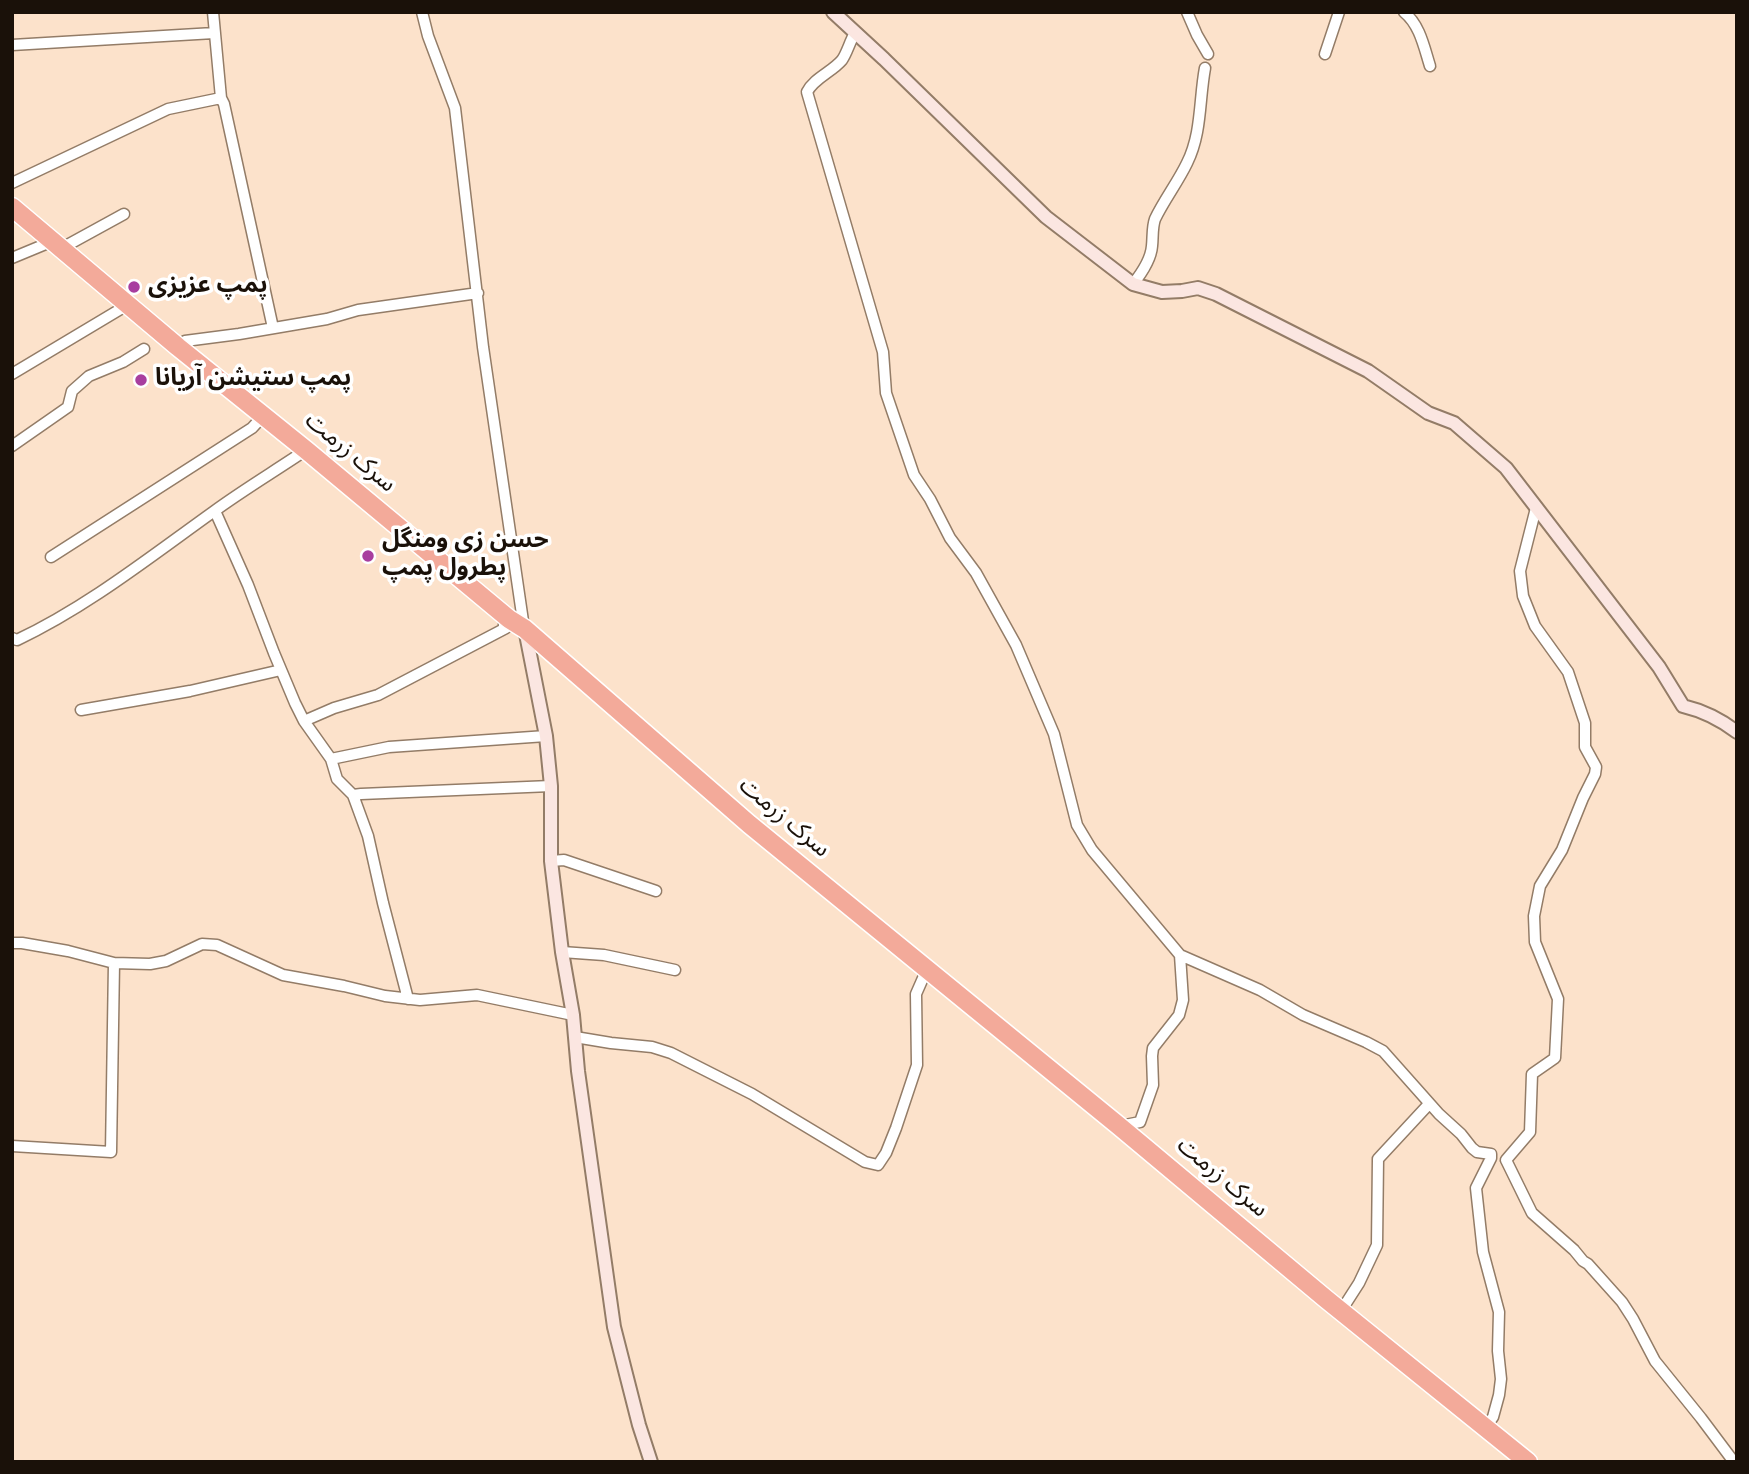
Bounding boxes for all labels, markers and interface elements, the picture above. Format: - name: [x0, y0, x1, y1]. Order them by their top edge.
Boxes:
- place label: پمپ عزیزی: [148, 273, 268, 301]
- marker: پمپ عزیزی: [126, 279, 142, 295]
- place label: پمپ ستیشن آریانا: [155, 366, 351, 394]
- marker: پمپ ستیشن آریانا: [133, 372, 149, 388]
- street label: سرک زرمت: [298, 408, 400, 500]
- place label: حسن زی ومنگل پطرول پمپ: [382, 528, 549, 584]
- marker: حسن زی ومنگل پطرول پمپ: [360, 548, 376, 564]
- street label: سرک زرمت: [732, 773, 834, 865]
- street label: سرک زرمت: [1170, 1133, 1272, 1225]

